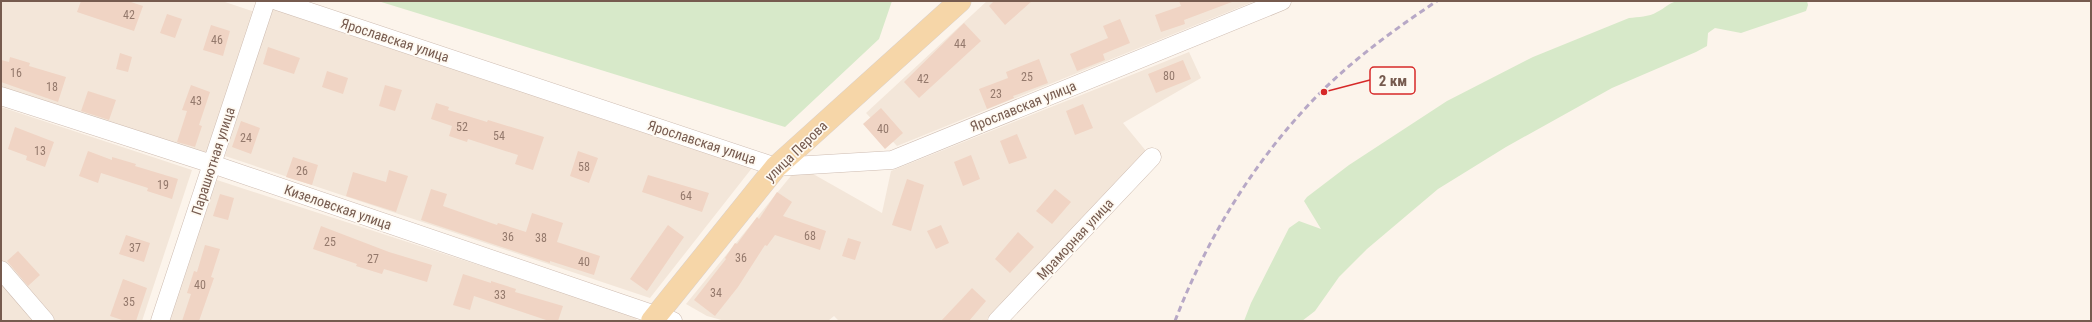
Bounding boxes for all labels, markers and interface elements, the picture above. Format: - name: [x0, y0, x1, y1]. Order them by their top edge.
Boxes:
- house number: 42: [123, 8, 135, 22]
- street label: Ярославская улица: [339, 15, 451, 65]
- house number: 46: [211, 33, 223, 47]
- house number: 44: [954, 37, 966, 51]
- house number: 16: [10, 66, 22, 80]
- callout: 2 км: [1370, 67, 1415, 94]
- house number: 80: [1163, 69, 1175, 83]
- house number: 25: [1021, 70, 1033, 84]
- house number: 42: [917, 72, 929, 86]
- text: 2 км: [1379, 72, 1407, 90]
- street label: Ярославская улица: [968, 77, 1078, 135]
- house number: 18: [46, 80, 58, 94]
- house number: 23: [990, 87, 1002, 101]
- house number: 43: [190, 94, 202, 108]
- street label: Парашютная улица: [188, 105, 238, 217]
- street label: Ярославская улица: [646, 117, 758, 167]
- street label: улица Перова: [762, 117, 830, 185]
- house number: 52: [456, 120, 468, 134]
- house number: 40: [877, 122, 889, 136]
- house number: 54: [493, 129, 505, 143]
- house number: 24: [240, 131, 252, 145]
- house number: 13: [34, 144, 46, 158]
- house number: 58: [578, 160, 590, 174]
- house number: 26: [296, 164, 308, 178]
- house number: 19: [157, 178, 169, 192]
- street label: Кизеловская улица: [282, 181, 394, 233]
- house number: 64: [680, 189, 692, 203]
- street label: Мраморная улица: [1033, 195, 1117, 283]
- house number: 68: [804, 229, 816, 243]
- house number: 36: [502, 230, 514, 244]
- house number: 38: [535, 231, 547, 245]
- house number: 25: [324, 235, 336, 249]
- house number: 37: [129, 241, 141, 255]
- house number: 36: [735, 251, 747, 265]
- house number: 27: [367, 252, 379, 266]
- house number: 40: [578, 255, 590, 269]
- house number: 40: [194, 278, 206, 292]
- house number: 34: [710, 286, 722, 300]
- house number: 33: [494, 288, 506, 302]
- house number: 35: [123, 295, 135, 309]

